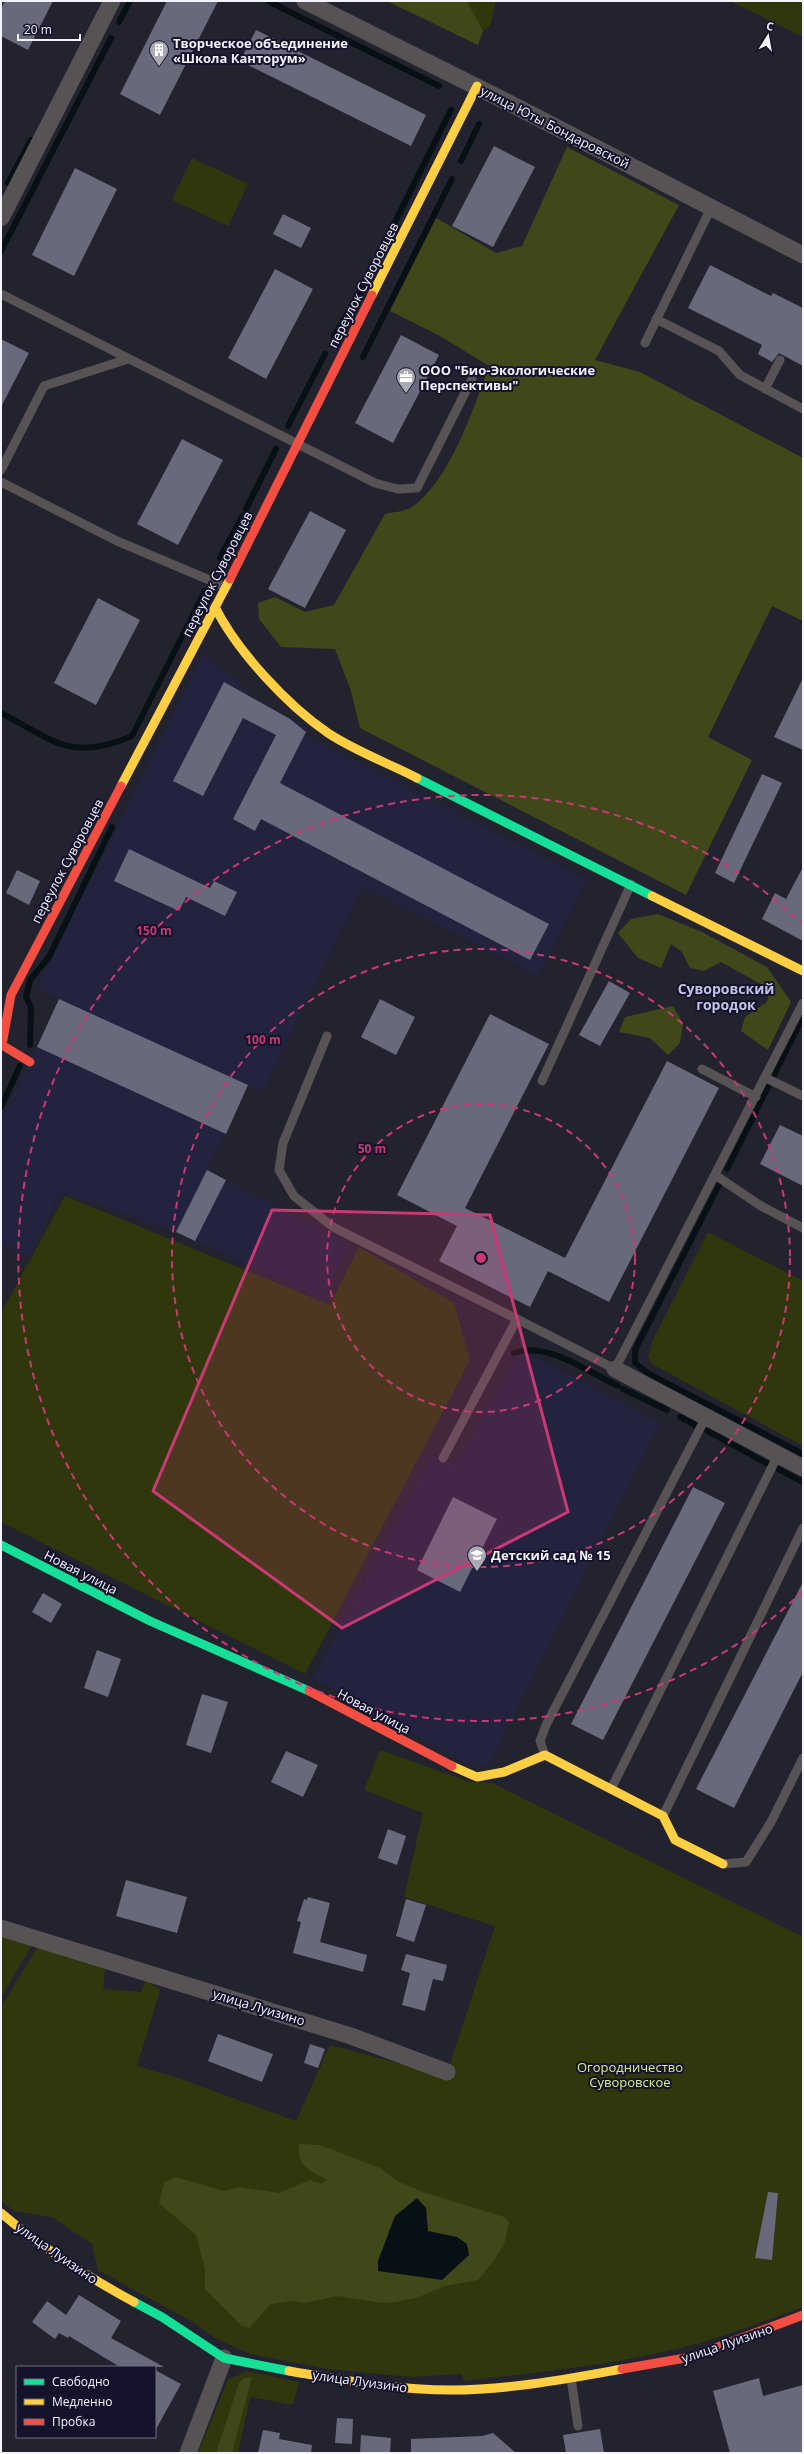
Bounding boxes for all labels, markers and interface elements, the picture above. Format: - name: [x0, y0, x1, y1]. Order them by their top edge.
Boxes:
- scale bar: [18, 16, 80, 42]
- north arrow: [748, 16, 788, 56]
- text: С: [765, 18, 775, 34]
- text: 20 m: [24, 21, 52, 38]
- place label: Творческое объединение «Школа Канторум»: [173, 34, 348, 67]
- building icon: Творческое объединение «Школа Канторум»: [148, 39, 170, 67]
- street label: улица Юты Бондаровской: [477, 82, 633, 172]
- street label: переулок Суворовцев: [324, 219, 402, 351]
- place label: ООО "Био-Экологические Перспективы": [420, 361, 595, 394]
- office icon: ООО "Био-Экологические Перспективы": [395, 366, 417, 394]
- street label: переулок Суворовцев: [178, 508, 256, 640]
- street label: переулок Суворовцев: [27, 796, 107, 926]
- text: 150 m: [136, 922, 172, 939]
- district label: Суворовский городок: [678, 979, 774, 1014]
- text: 100 m: [245, 1031, 281, 1048]
- text: 50 m: [358, 1140, 386, 1157]
- centre of rings: [474, 1251, 488, 1265]
- school or university icon: Детский сад № 15: [466, 1544, 488, 1572]
- street label: Новая улица: [41, 1546, 121, 1598]
- place label: Детский сад № 15: [491, 1546, 611, 1564]
- street label: Новая улица: [334, 1684, 414, 1738]
- street label: улица Луизино: [211, 1984, 307, 2030]
- park label: Огородничество Суворовское: [577, 2058, 683, 2091]
- street label: улица Луизино: [13, 2218, 101, 2288]
- street label: улица Луизино: [679, 2319, 775, 2367]
- street label: улица Луизино: [311, 2365, 409, 2397]
- legend: [16, 2366, 156, 2438]
- text: Свободно: [52, 2373, 110, 2390]
- text: Медленно: [52, 2393, 112, 2410]
- text: Пробка: [52, 2413, 95, 2430]

